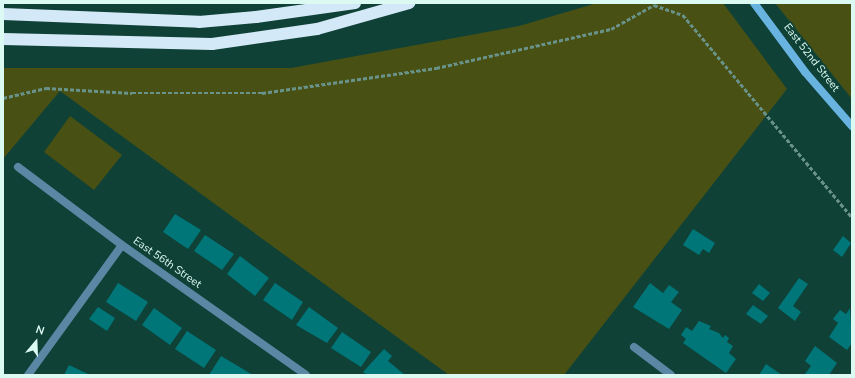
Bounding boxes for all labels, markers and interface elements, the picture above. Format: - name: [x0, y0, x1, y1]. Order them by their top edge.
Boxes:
- street label: East 52nd Street: [780, 21, 842, 95]
- street label: East 56th Street: [130, 235, 204, 291]
- north arrow: [16, 322, 56, 362]
- text: N: [34, 322, 46, 339]

